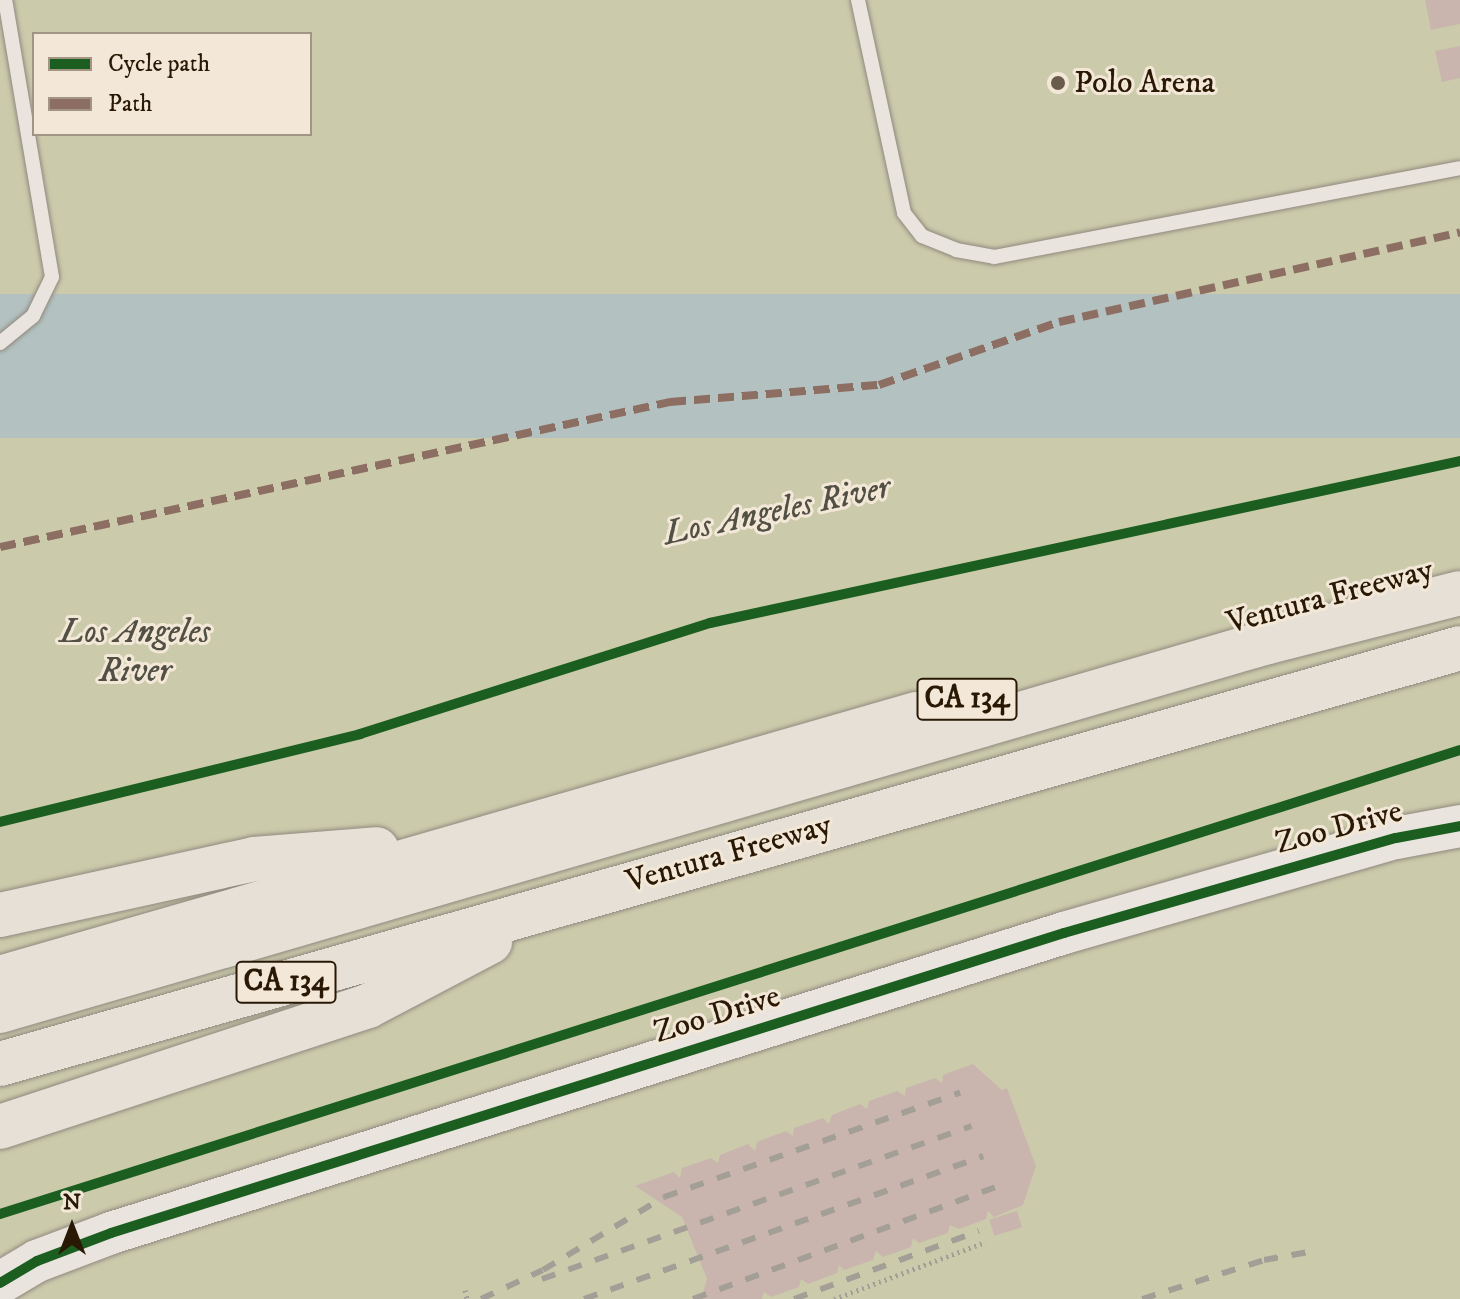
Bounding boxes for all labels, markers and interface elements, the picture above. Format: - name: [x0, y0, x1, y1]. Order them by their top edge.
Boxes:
- legend: [32, 32, 312, 136]
- text: Cycle path: [108, 49, 210, 79]
- place label: Polo Arena: [1074, 64, 1215, 102]
- marker: Polo Arena: [1049, 74, 1067, 92]
- text: Path: [108, 89, 152, 119]
- water label: Los Angeles River: [660, 467, 894, 555]
- street label: Ventura Freeway: [1223, 551, 1437, 643]
- water label: Los Angeles River: [60, 612, 210, 692]
- road number: CA 134: [915, 673, 1019, 725]
- street label: Zoo Drive: [1271, 793, 1407, 863]
- street label: Ventura Freeway: [622, 806, 836, 902]
- road number: CA 134: [234, 956, 338, 1008]
- street label: Zoo Drive: [649, 978, 785, 1052]
- north arrow: [32, 1187, 112, 1267]
- text: N: [63, 1189, 81, 1216]

